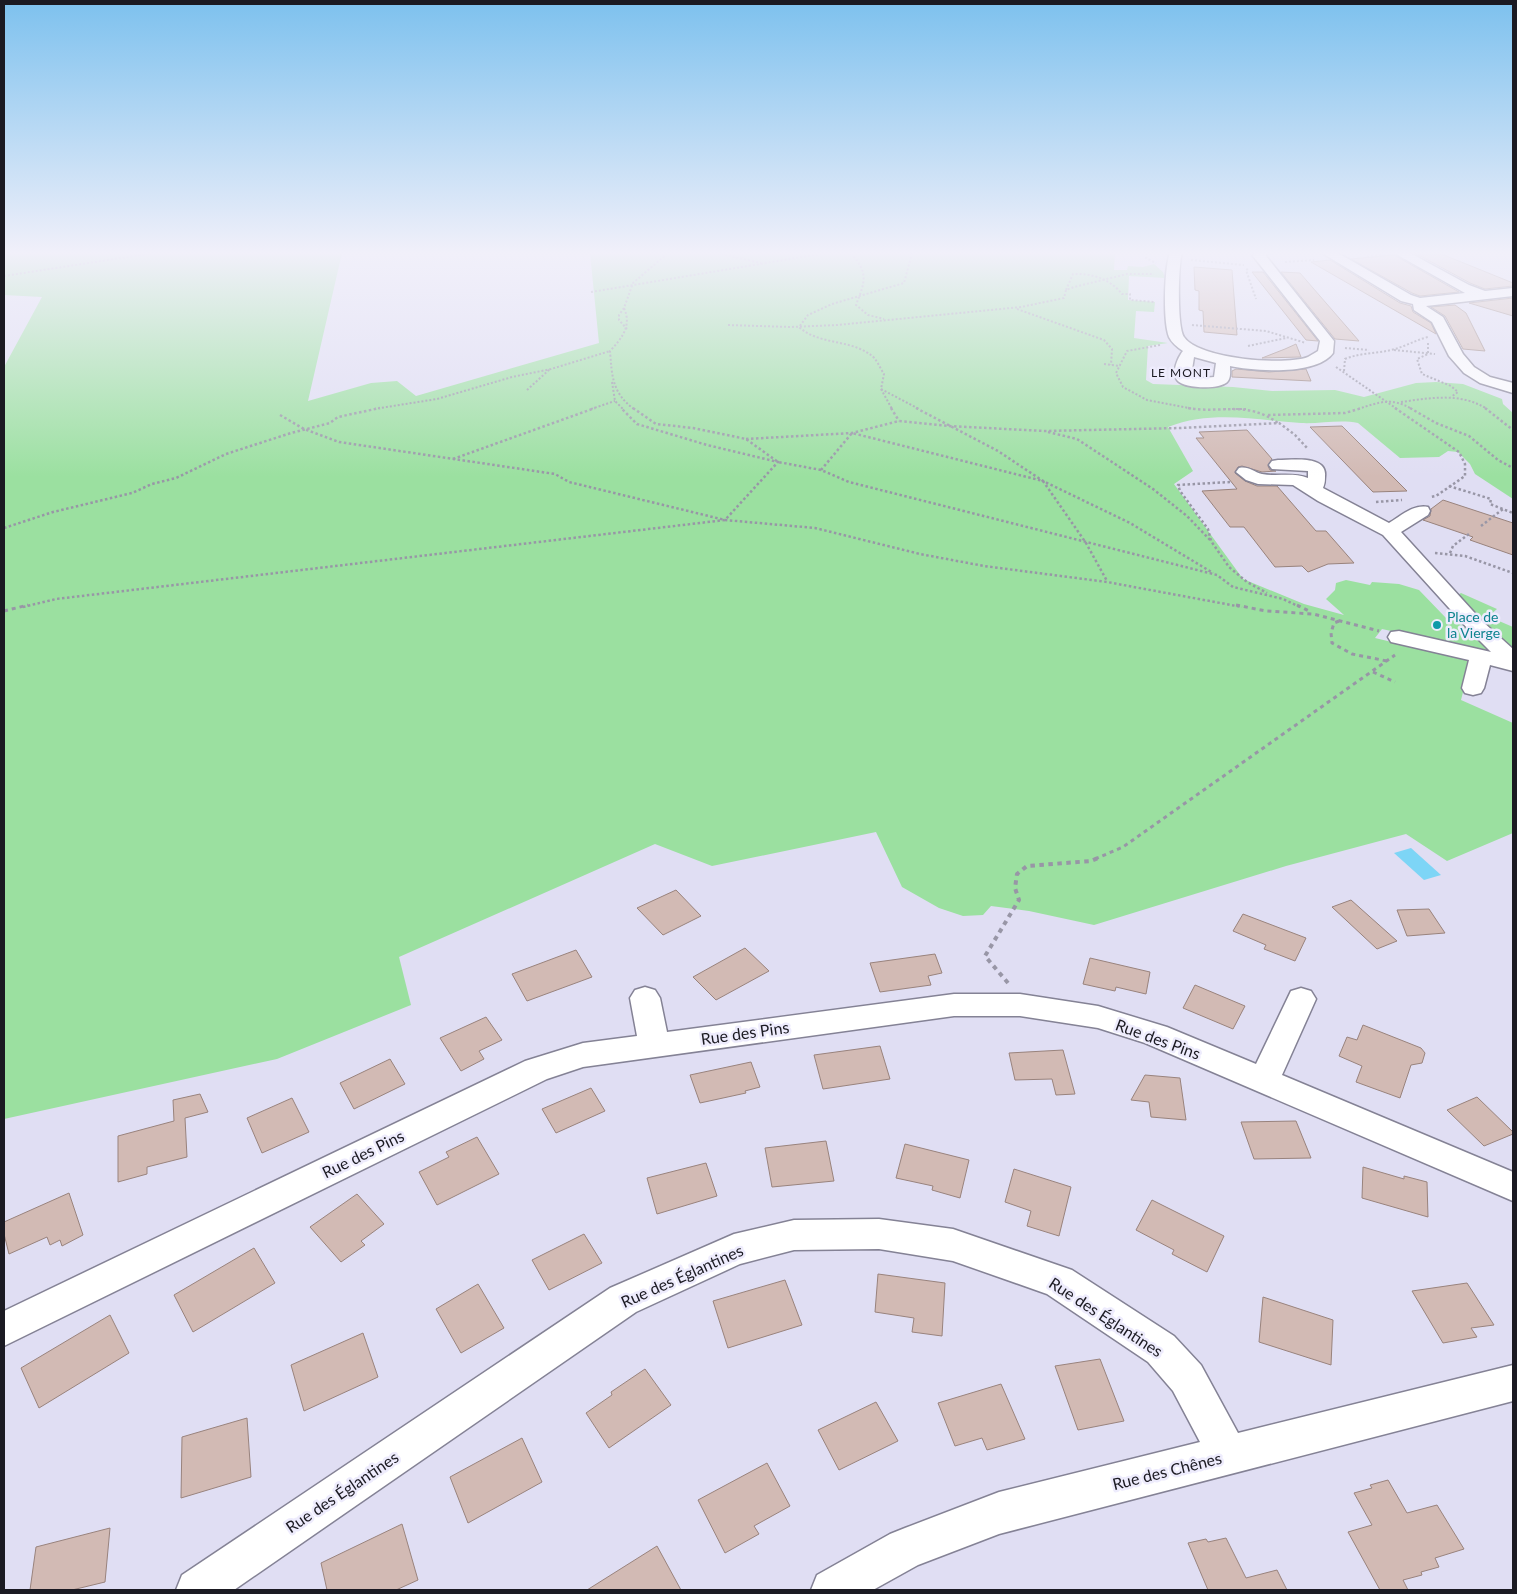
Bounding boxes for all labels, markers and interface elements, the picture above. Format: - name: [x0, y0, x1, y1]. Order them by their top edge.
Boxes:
- district label: LE MONT: [1151, 365, 1211, 380]
- place label: Place de la Vierge: [1447, 608, 1500, 641]
- marker: Place de la Vierge: [1431, 619, 1443, 631]
- street label: Rue des Pins: [1113, 1014, 1203, 1063]
- street label: Rue des Pins: [700, 1017, 790, 1048]
- street label: Rue des Pins: [319, 1126, 407, 1182]
- street label: Rue des Églantines: [618, 1240, 746, 1311]
- street label: Rue des Églantines: [1046, 1273, 1167, 1360]
- street label: Rue des Églantines: [282, 1447, 402, 1536]
- street label: Rue des Chênes: [1110, 1448, 1224, 1493]

